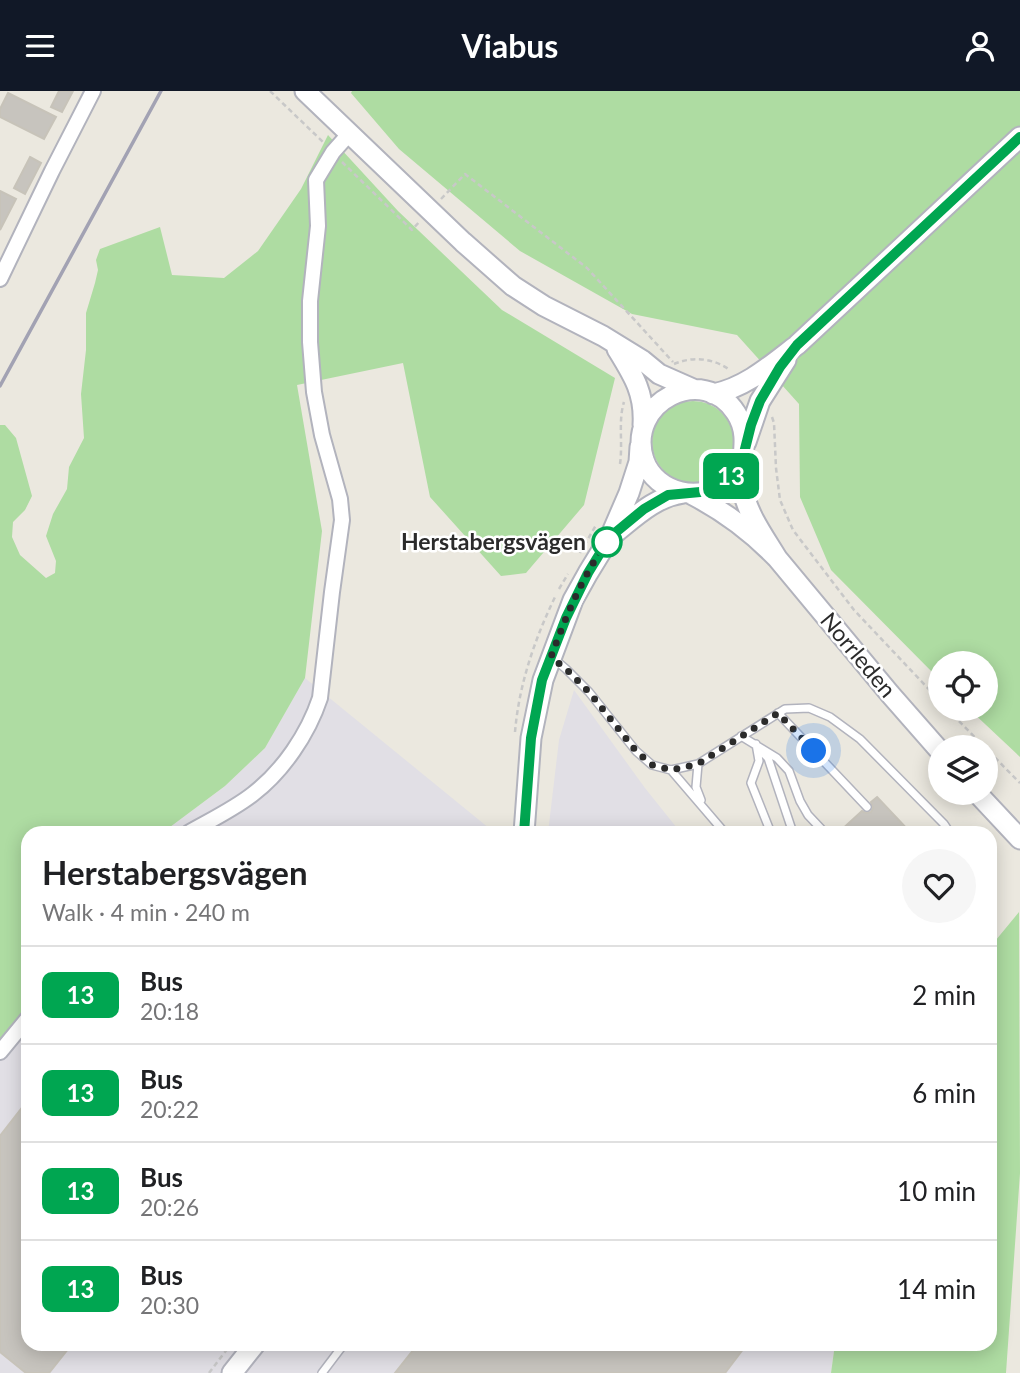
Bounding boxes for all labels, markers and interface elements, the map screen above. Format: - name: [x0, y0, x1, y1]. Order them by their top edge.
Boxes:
- text: Viabus: [462, 26, 558, 65]
- icon: menu: [21, 27, 59, 65]
- icon: person: [961, 27, 999, 65]
- line badge: 13: [700, 453, 762, 499]
- text: 13: [717, 461, 745, 490]
- place label: Herstabergsvägen: [401, 527, 586, 555]
- marker: Herstabergsvägen: [592, 527, 622, 557]
- street label: Norrleden: [815, 606, 902, 703]
- map controls: [928, 651, 998, 805]
- button: locate: [928, 651, 998, 721]
- your location: [796, 733, 831, 768]
- button: layers: [928, 735, 998, 805]
- button: heart: [902, 849, 976, 923]
- text: Herstabergsvägen: [42, 852, 308, 892]
- text: Walk · 4 min · 240 m: [42, 898, 250, 926]
- text: Bus: [140, 965, 183, 997]
- text: 2 min: [912, 979, 976, 1011]
- text: 13: [67, 980, 94, 1009]
- text: 20:18: [140, 997, 199, 1025]
- text: Bus: [140, 1063, 183, 1095]
- text: 6 min: [912, 1077, 976, 1109]
- text: 13: [67, 1078, 94, 1107]
- text: 20:22: [140, 1095, 199, 1123]
- text: Bus: [140, 1161, 183, 1193]
- text: 10 min: [897, 1175, 976, 1207]
- text: 13: [67, 1176, 94, 1205]
- text: 20:26: [140, 1193, 199, 1221]
- text: Bus: [140, 1259, 183, 1291]
- text: 14 min: [897, 1273, 976, 1305]
- text: 13: [67, 1274, 94, 1303]
- text: 20:30: [140, 1291, 199, 1319]

